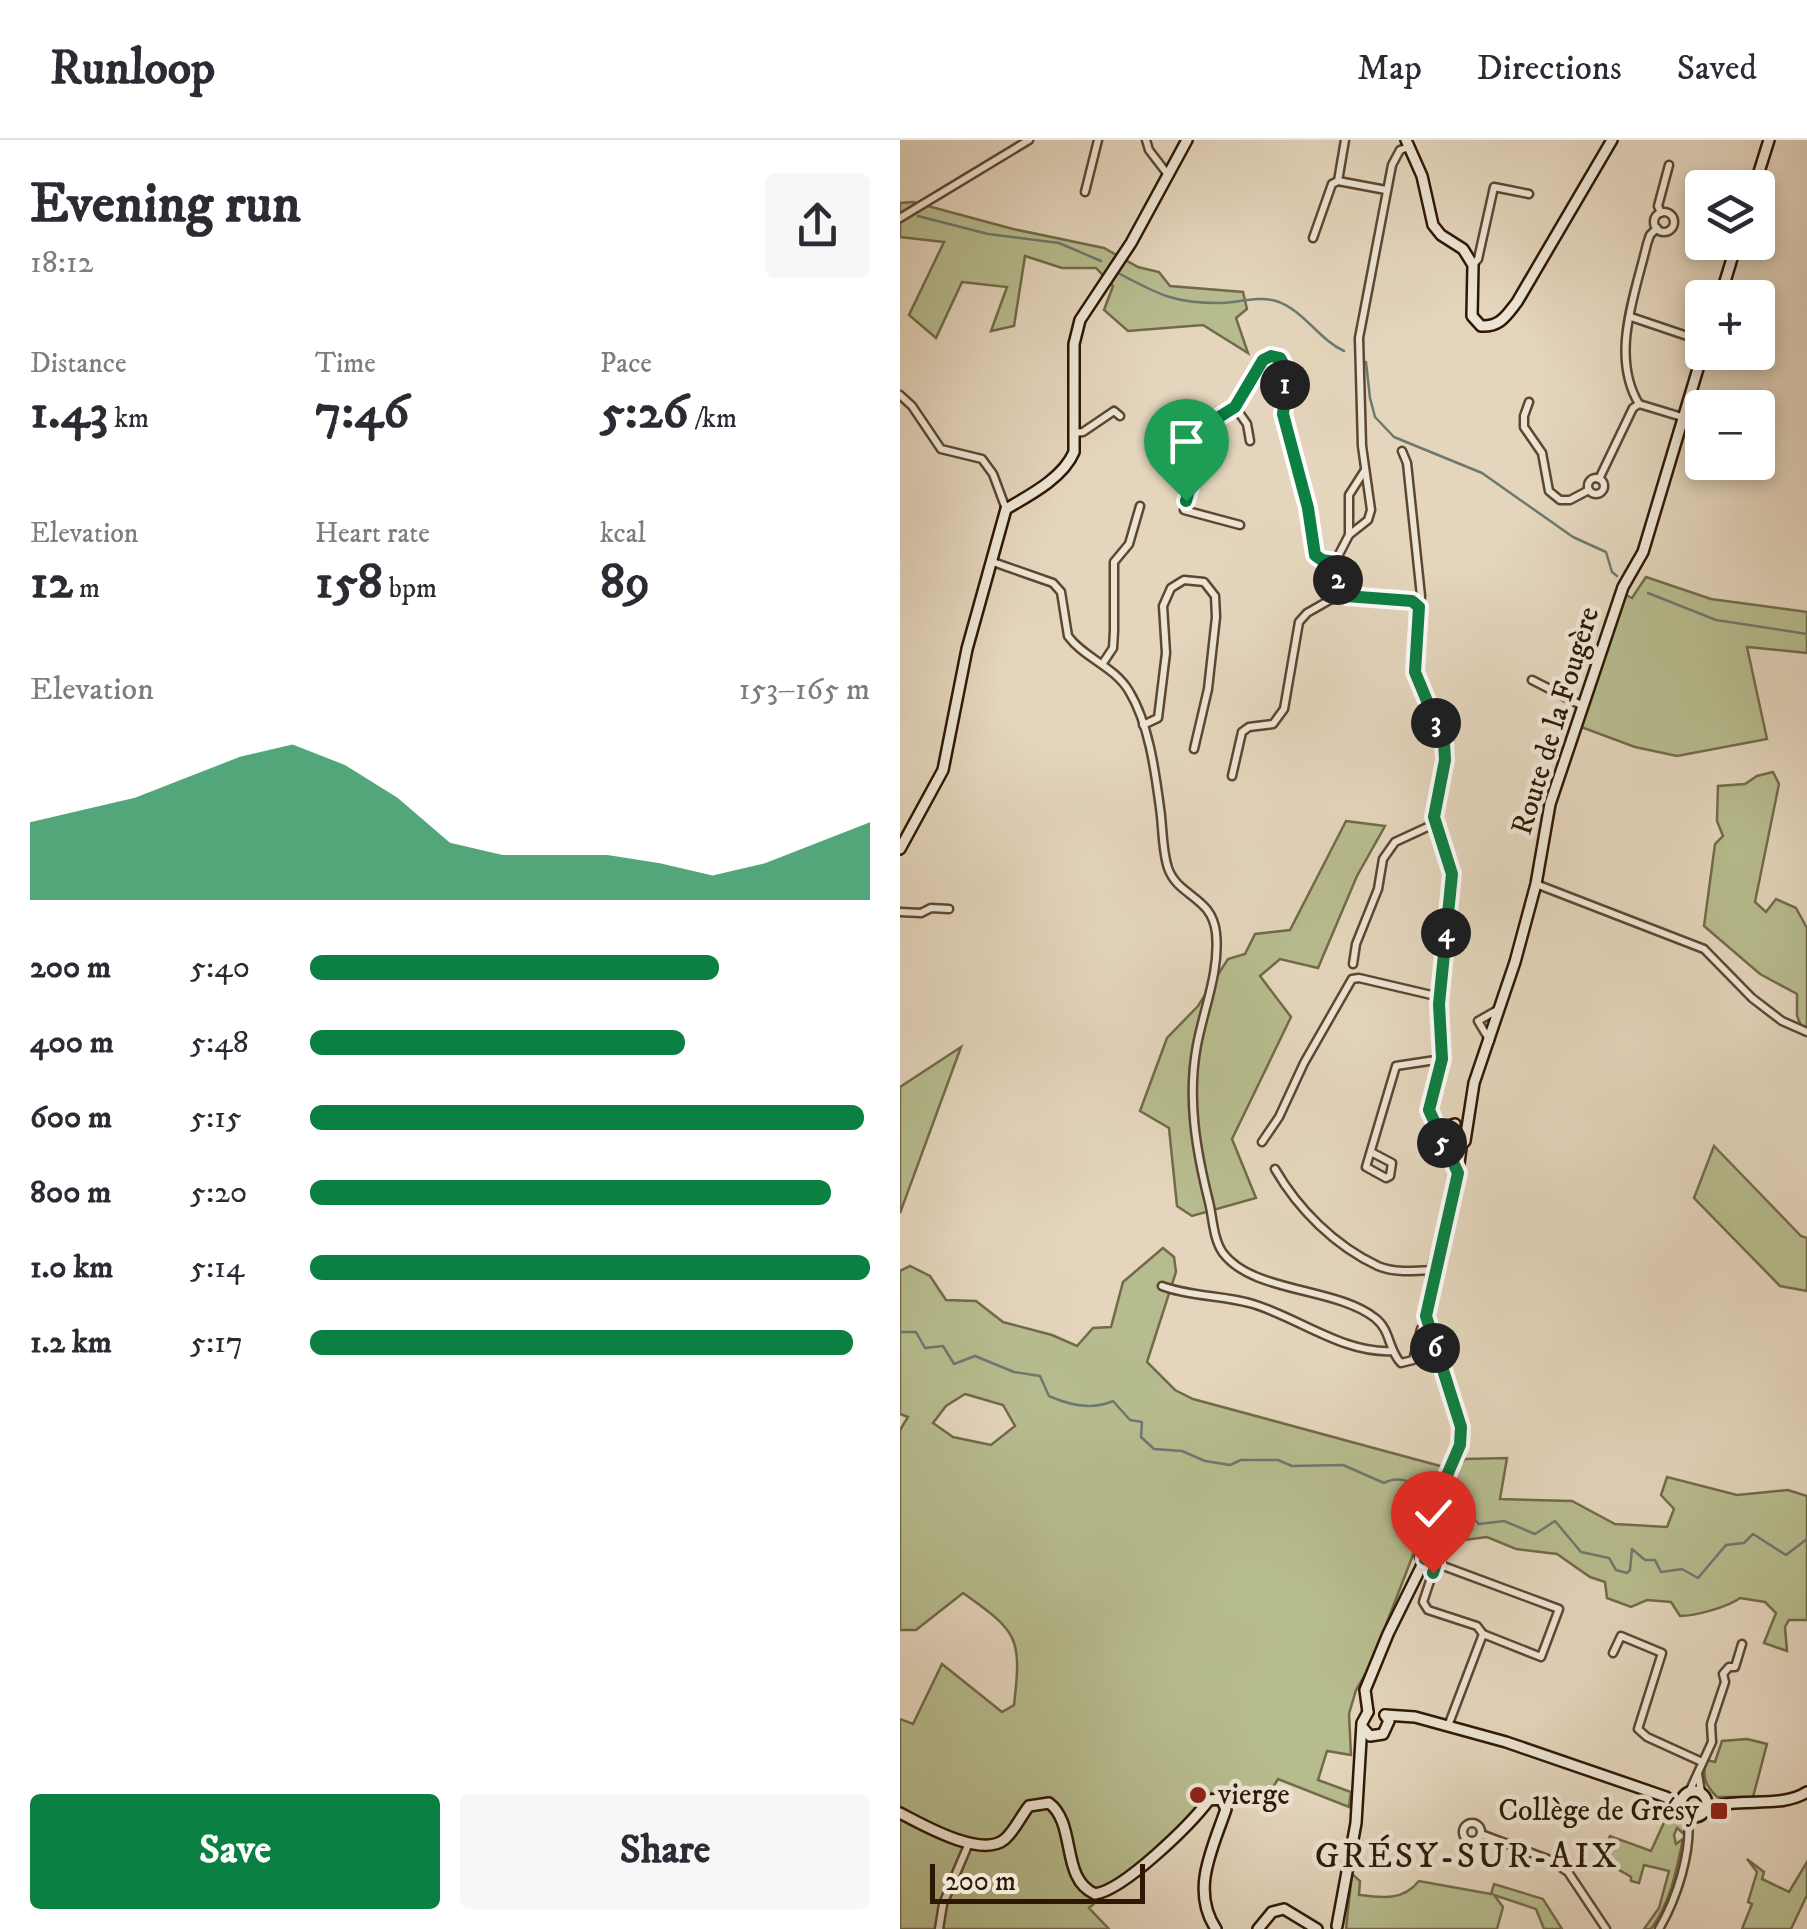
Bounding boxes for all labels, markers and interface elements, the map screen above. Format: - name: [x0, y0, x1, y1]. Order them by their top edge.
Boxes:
- text: Runloop: [50, 39, 215, 99]
- text: Map: [1357, 47, 1422, 91]
- text: Directions: [1477, 47, 1622, 91]
- text: Saved: [1677, 47, 1757, 91]
- map controls: [1685, 170, 1775, 480]
- button: layers: [1685, 170, 1775, 260]
- text: Evening run: [30, 171, 301, 240]
- button: share: [765, 173, 870, 278]
- text: 18:12: [30, 243, 94, 283]
- button: +: [1685, 280, 1775, 370]
- text: Distance: [30, 346, 126, 381]
- text: Time: [315, 346, 376, 381]
- text: Pace: [600, 346, 652, 381]
- pin: 1: [1260, 360, 1310, 410]
- text: 1: [1280, 367, 1290, 402]
- text: 1.43: [30, 381, 108, 444]
- text: 7:46: [315, 381, 409, 444]
- text: 5:26: [600, 381, 688, 444]
- button: −: [1685, 390, 1775, 480]
- pin: [1144, 399, 1229, 502]
- text: km: [108, 401, 149, 436]
- text: /km: [688, 401, 737, 436]
- icon: arrive: [1159, 414, 1214, 469]
- text: Elevation: [30, 516, 138, 551]
- text: Heart rate: [315, 516, 430, 551]
- text: kcal: [600, 516, 646, 551]
- text: 12: [30, 551, 73, 614]
- text: 158: [315, 551, 383, 614]
- text: 89: [600, 551, 650, 614]
- pin: 2: [1313, 555, 1363, 605]
- text: 2: [1331, 562, 1345, 597]
- text: m: [73, 571, 100, 606]
- text: bpm: [383, 571, 437, 606]
- street label: Route de la Fougère: [1504, 603, 1608, 839]
- text: Elevation: [30, 670, 154, 710]
- text: 153–165 m: [739, 670, 870, 710]
- pin: 3: [1411, 698, 1461, 748]
- text: 3: [1431, 705, 1441, 740]
- pin: 4: [1421, 908, 1471, 958]
- text: 4: [1438, 915, 1454, 950]
- text: 200 m: [30, 948, 111, 988]
- text: 5:40: [190, 948, 250, 988]
- text: 400 m: [30, 1023, 114, 1063]
- text: 5:48: [190, 1023, 249, 1063]
- text: 600 m: [30, 1098, 112, 1138]
- text: 5:15: [190, 1098, 242, 1138]
- pin: 5: [1417, 1118, 1467, 1168]
- text: 5: [1435, 1125, 1449, 1160]
- text: 800 m: [30, 1173, 111, 1213]
- text: 5:20: [190, 1173, 247, 1213]
- text: 1.0 km: [30, 1248, 113, 1288]
- text: 5:14: [190, 1248, 244, 1288]
- text: 1.2 km: [30, 1323, 112, 1363]
- text: 5:17: [190, 1323, 243, 1363]
- pin: 6: [1410, 1323, 1460, 1373]
- text: 6: [1428, 1330, 1442, 1365]
- pin: [1391, 1471, 1476, 1574]
- icon: check: [1406, 1486, 1461, 1541]
- place label: vierge: [1217, 1777, 1290, 1814]
- marker: vierge: [1187, 1784, 1209, 1806]
- place label: Collège de Grésy: [1498, 1793, 1700, 1830]
- button: Save: [30, 1794, 440, 1909]
- button: Share: [460, 1794, 870, 1909]
- marker: Collège de Grésy: [1708, 1800, 1730, 1822]
- district label: GRÉSY-SUR-AIX: [1315, 1834, 1619, 1879]
- scale bar: [930, 1859, 1145, 1904]
- text: 200 m: [945, 1864, 1016, 1899]

